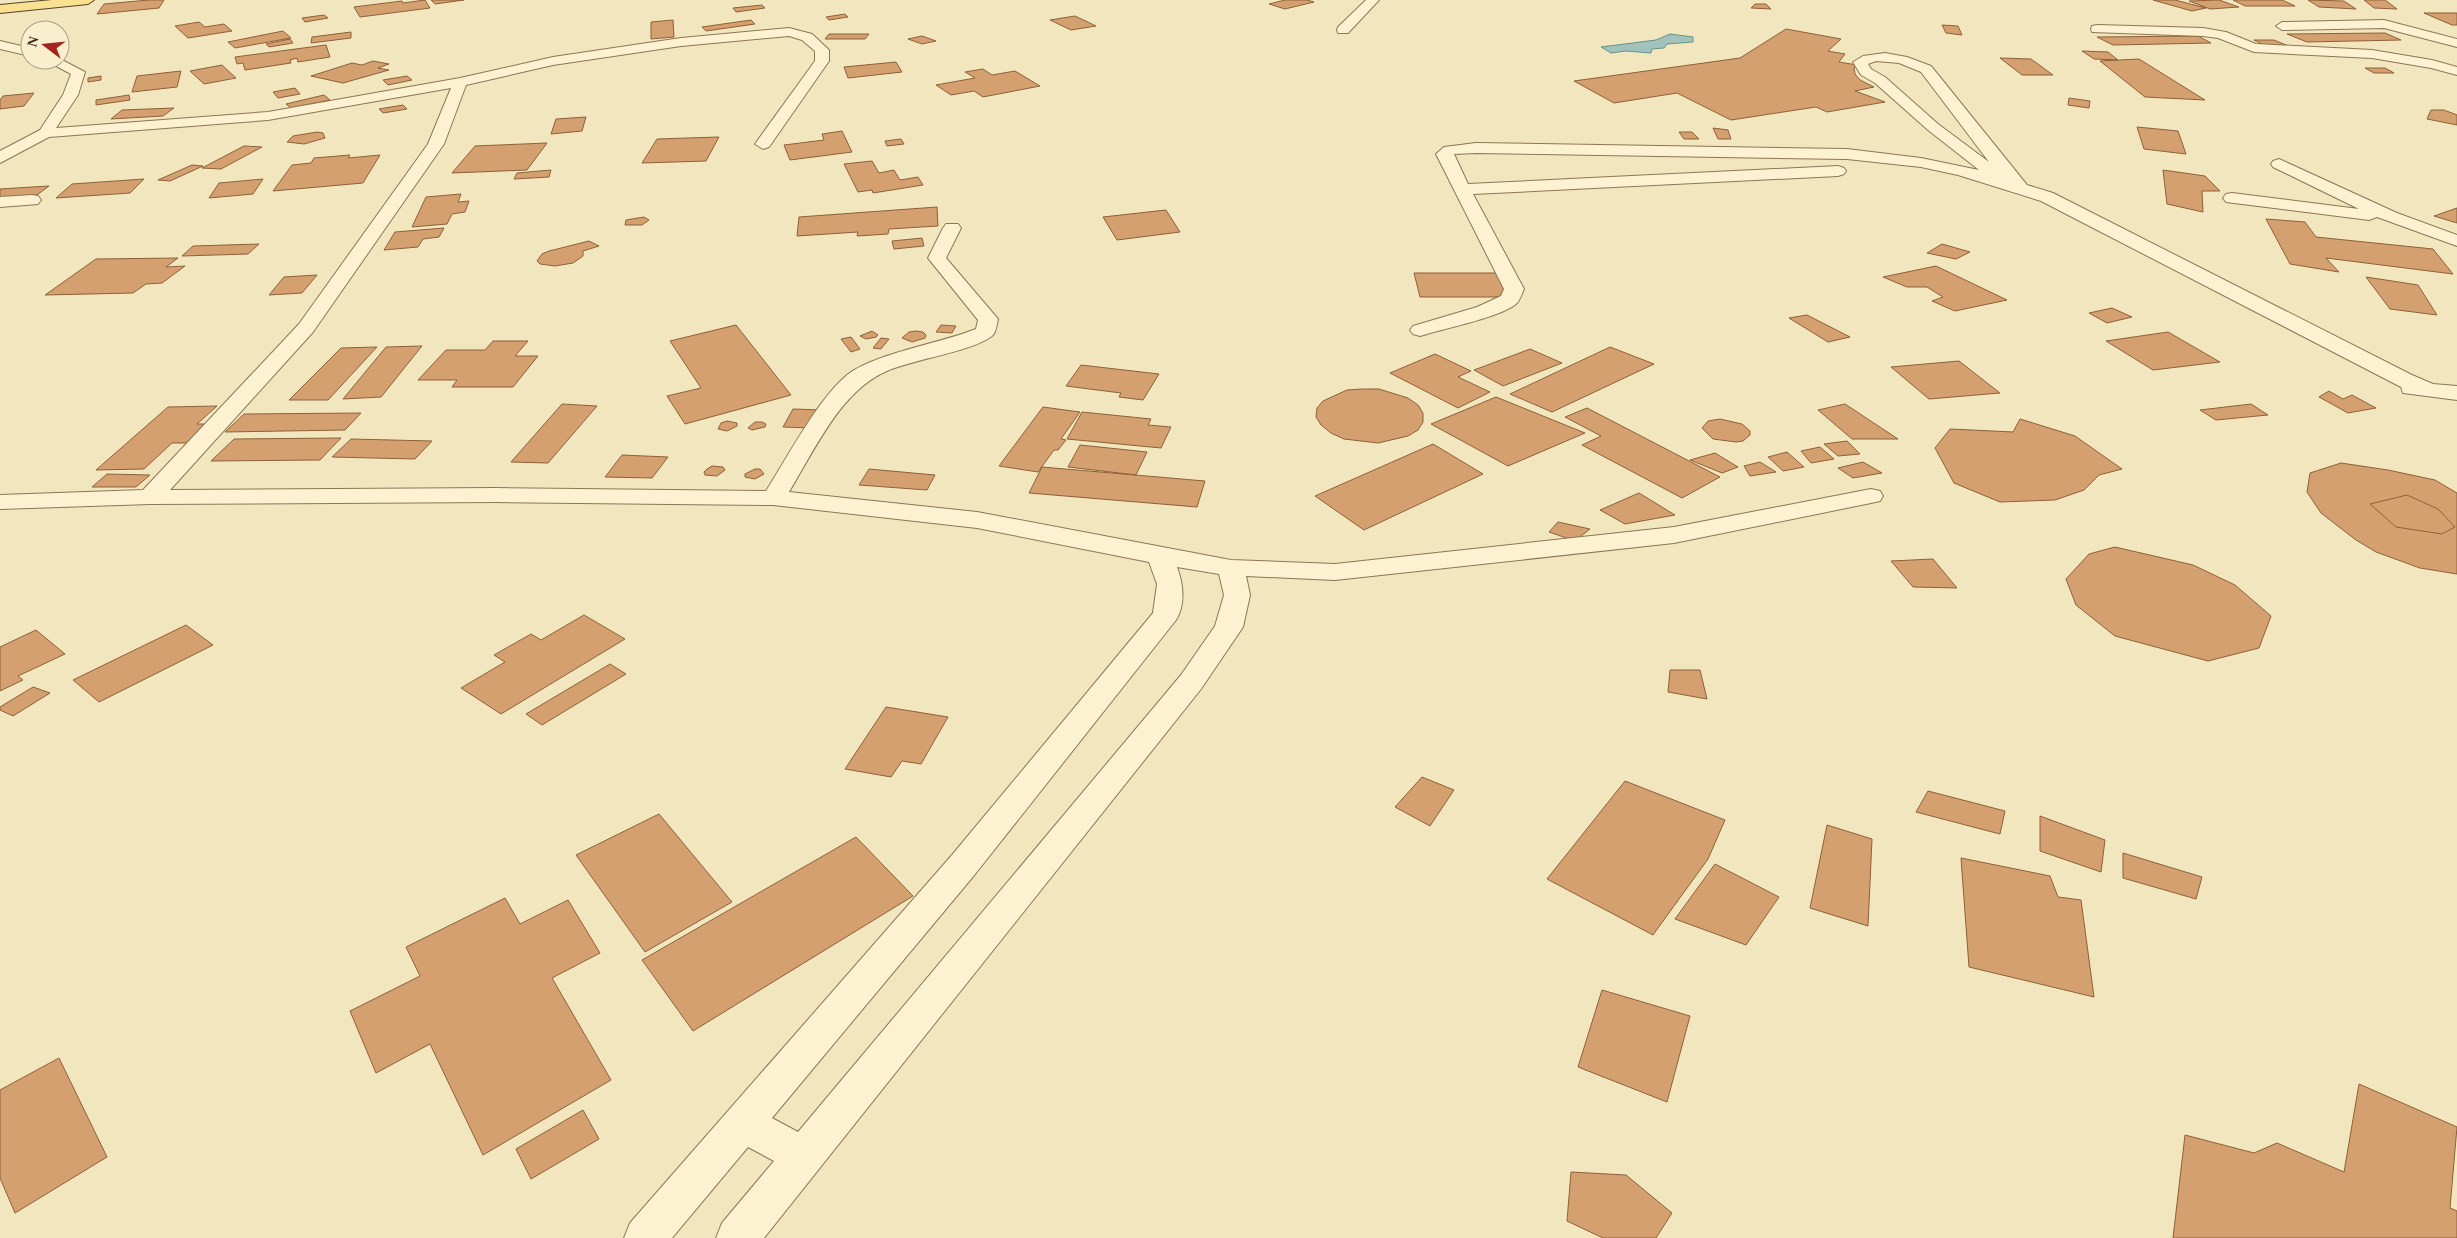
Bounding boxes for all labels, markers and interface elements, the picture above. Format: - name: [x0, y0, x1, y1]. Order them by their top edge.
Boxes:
- north arrow: [20, 20, 70, 70]
- text: N: [24, 35, 42, 48]

